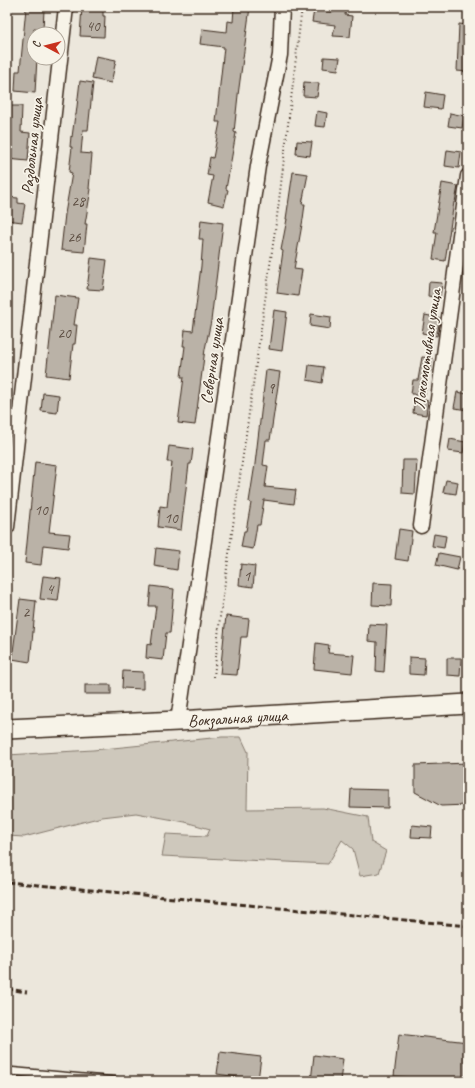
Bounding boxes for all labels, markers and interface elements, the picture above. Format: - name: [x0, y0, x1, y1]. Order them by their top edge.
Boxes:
- house number: 40: [86, 17, 101, 36]
- north arrow: [26, 26, 66, 66]
- text: С: [29, 40, 44, 48]
- street label: Раздольная улица: [16, 95, 49, 196]
- house number: 28: [71, 192, 86, 211]
- house number: 26: [67, 228, 82, 247]
- street label: Локомотивная улица: [408, 286, 446, 410]
- street label: Северная улица: [196, 315, 229, 405]
- house number: 20: [57, 324, 72, 343]
- house number: 9: [268, 379, 276, 398]
- house number: 10: [34, 501, 49, 520]
- house number: 10: [164, 509, 179, 528]
- house number: 1: [244, 567, 252, 586]
- house number: 4: [47, 580, 55, 599]
- house number: 2: [23, 603, 31, 622]
- street label: Вокзальная улица: [187, 704, 290, 731]

